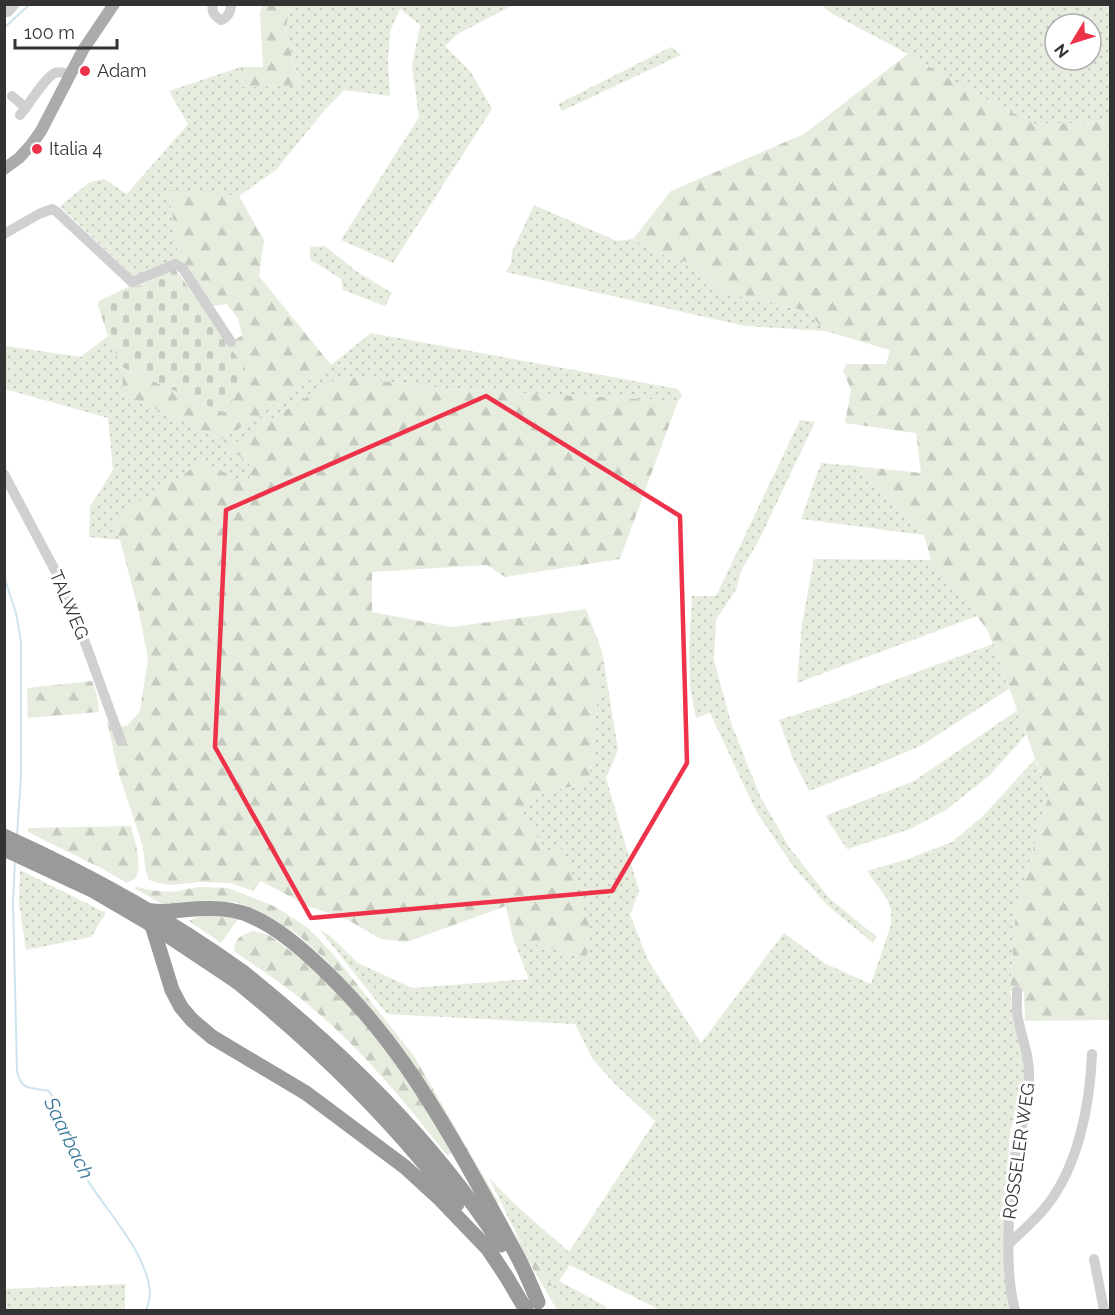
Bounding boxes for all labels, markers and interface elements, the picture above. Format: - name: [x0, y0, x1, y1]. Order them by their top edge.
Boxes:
- scale bar: [15, 12, 117, 50]
- north arrow: [1043, 12, 1103, 72]
- text: 100 m: [24, 22, 75, 43]
- text: N: [1050, 40, 1073, 62]
- place label: Adam: [97, 60, 146, 81]
- marker: Adam: [78, 64, 92, 78]
- place label: Italia 4: [49, 138, 102, 159]
- marker: Italia 4: [30, 142, 44, 156]
- street label: TALWEG: [46, 567, 93, 643]
- street label: ROSSELER WEG: [999, 1081, 1038, 1221]
- water label: Saarbach: [38, 1092, 99, 1183]

